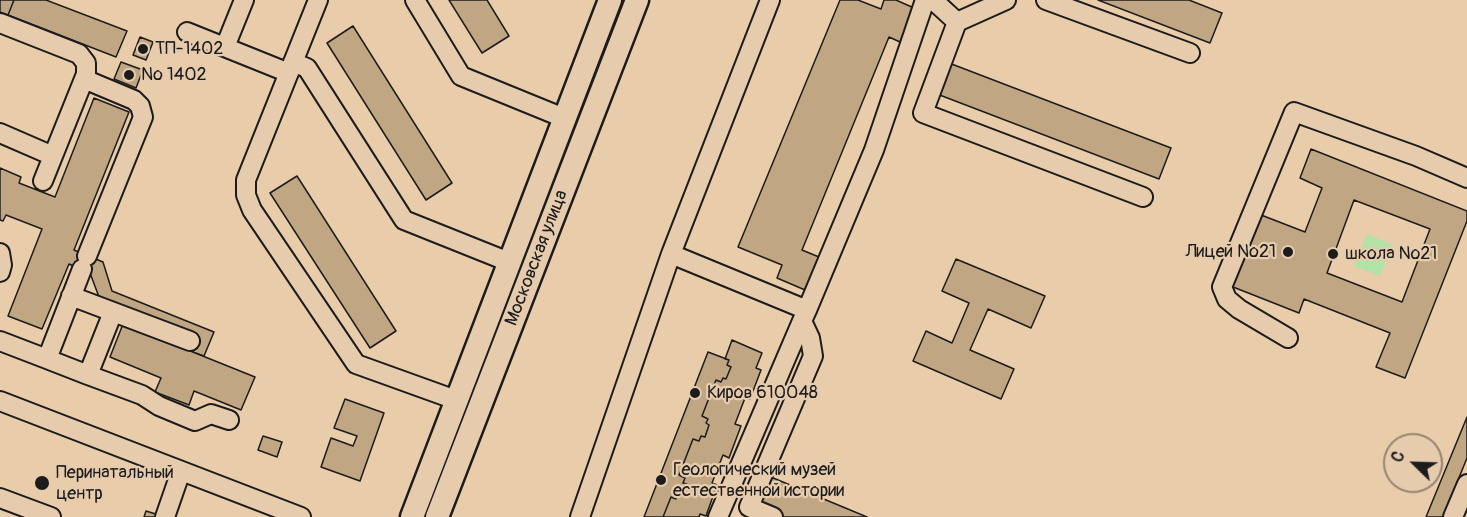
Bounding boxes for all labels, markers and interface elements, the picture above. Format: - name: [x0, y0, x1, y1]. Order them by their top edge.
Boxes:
- place label: ТП-1402: [155, 38, 223, 60]
- marker: ТП-1402: [136, 42, 150, 56]
- place label: № 1402: [141, 64, 207, 86]
- marker: № 1402: [122, 68, 136, 82]
- street label: Московская улица: [501, 187, 573, 329]
- place label: Лицей №21: [1186, 241, 1276, 263]
- place label: школа №21: [1345, 243, 1437, 265]
- marker: Лицей №21: [1281, 245, 1295, 259]
- marker: школа №21: [1326, 247, 1340, 261]
- place label: Киров 610048: [707, 382, 818, 404]
- marker: Киров 610048: [688, 386, 702, 400]
- north arrow: [1383, 433, 1443, 493]
- text: С: [1387, 448, 1409, 465]
- place label: Геологический музей естественной истории: [673, 459, 844, 502]
- place label: Перинатальный центр: [56, 462, 174, 504]
- marker: Геологический музей естественной истории: [654, 473, 668, 487]
- marker: Перинатальный центр: [33, 474, 51, 492]

